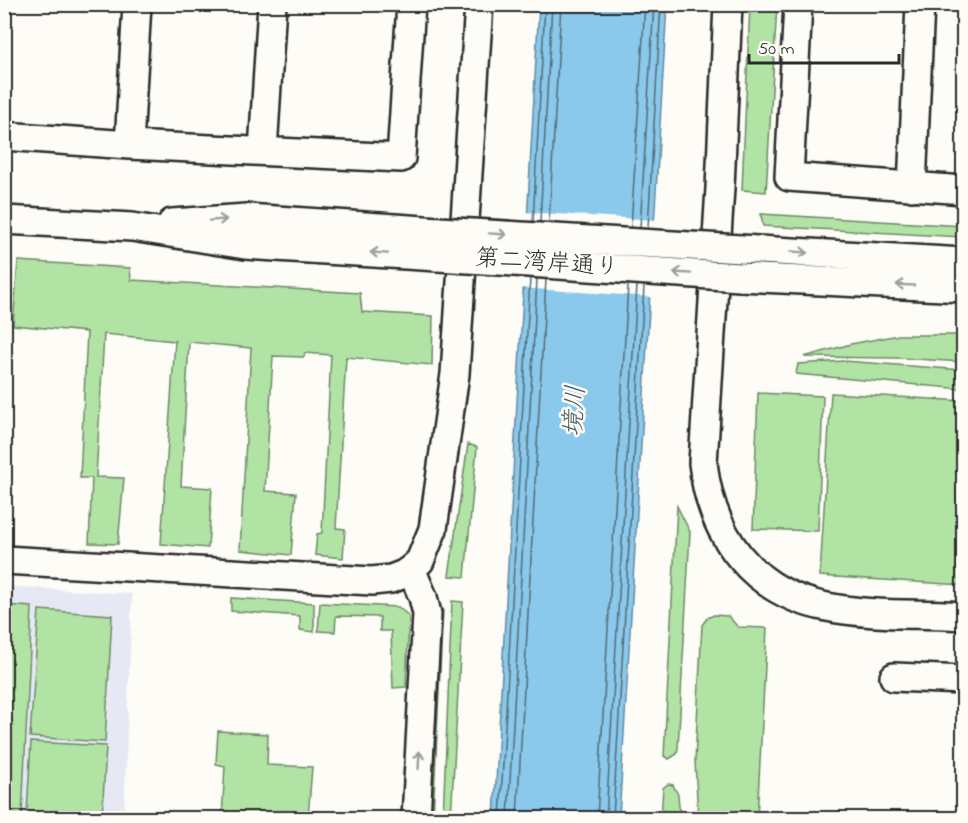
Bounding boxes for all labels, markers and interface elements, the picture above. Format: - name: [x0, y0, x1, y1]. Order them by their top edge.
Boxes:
- scale bar: [749, 27, 899, 65]
- text: 50 m: [758, 37, 795, 63]
- one-way arrow: [207, 215, 227, 226]
- one-way arrow: [487, 229, 507, 240]
- street label: 第二湾岸通り: [474, 242, 620, 286]
- one-way arrow: [789, 247, 809, 258]
- one-way arrow: [370, 248, 390, 259]
- one-way arrow: [673, 267, 692, 278]
- one-way arrow: [896, 280, 916, 291]
- water label: 境川: [555, 384, 597, 438]
- one-way arrow: [413, 751, 424, 771]

